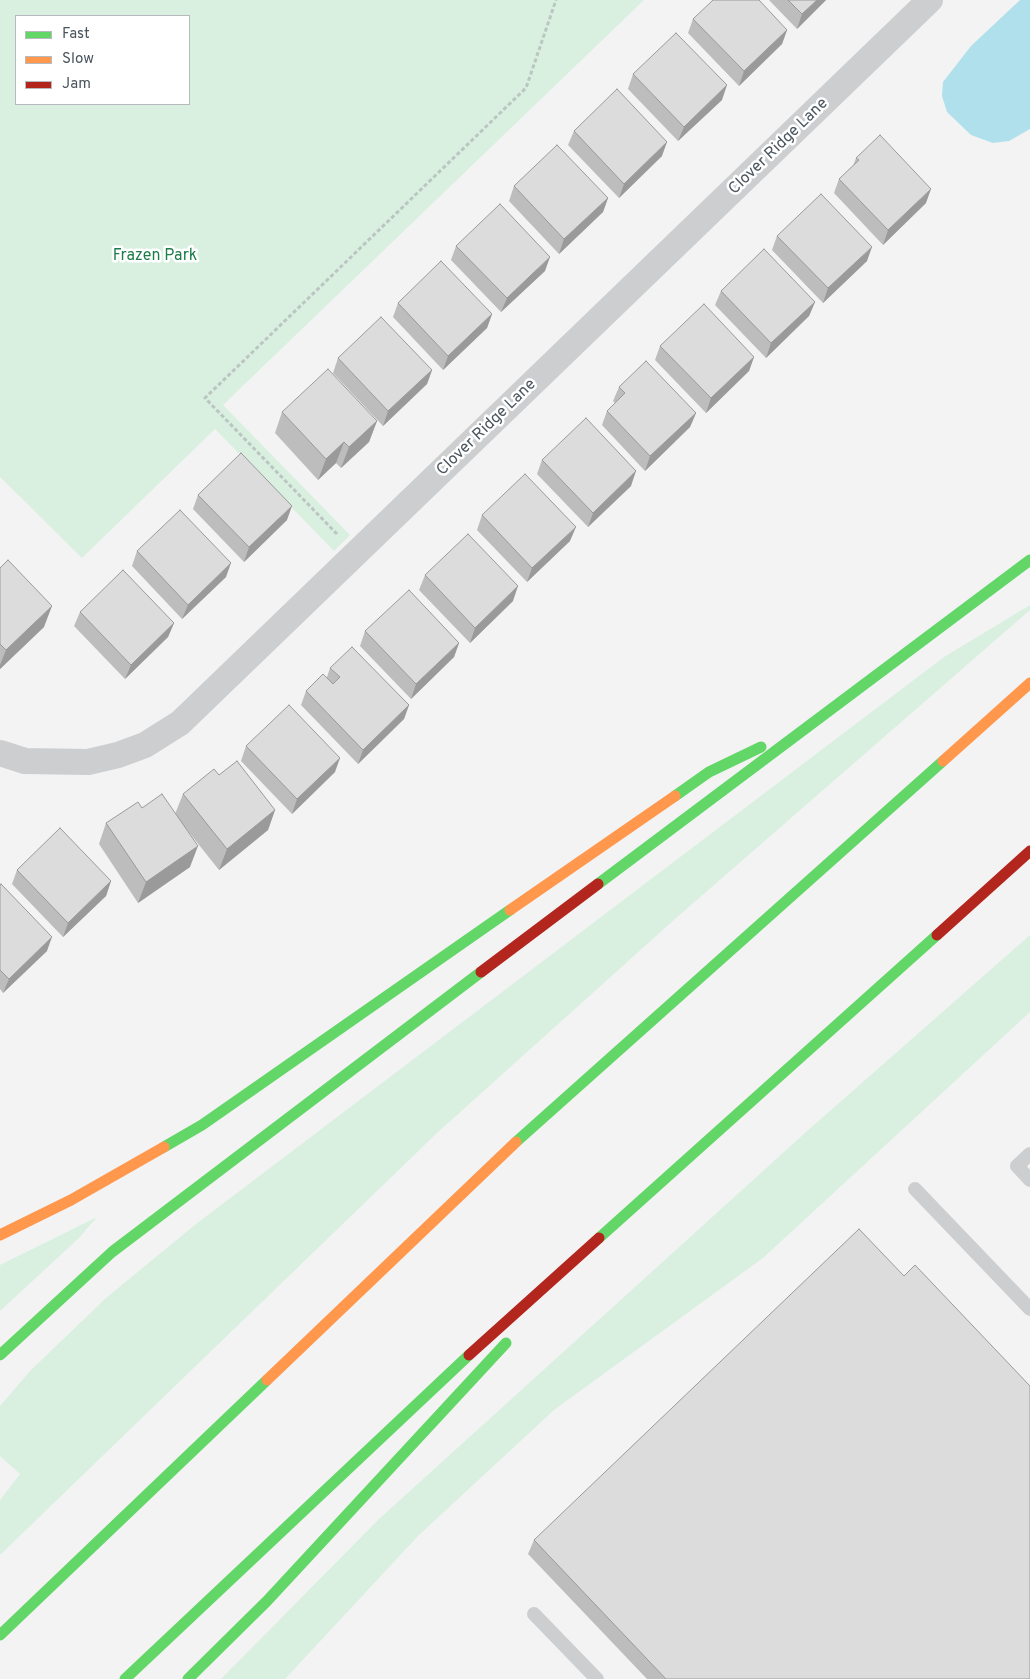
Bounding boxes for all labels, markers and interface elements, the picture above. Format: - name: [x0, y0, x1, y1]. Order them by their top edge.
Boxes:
- legend: [15, 15, 190, 105]
- text: Fast: [62, 25, 90, 44]
- text: Slow: [62, 50, 94, 69]
- text: Jam: [62, 75, 91, 94]
- street label: Clover Ridge Lane: [725, 95, 833, 199]
- park label: Frazen Park: [113, 247, 197, 267]
- street label: Clover Ridge Lane: [433, 376, 541, 480]

